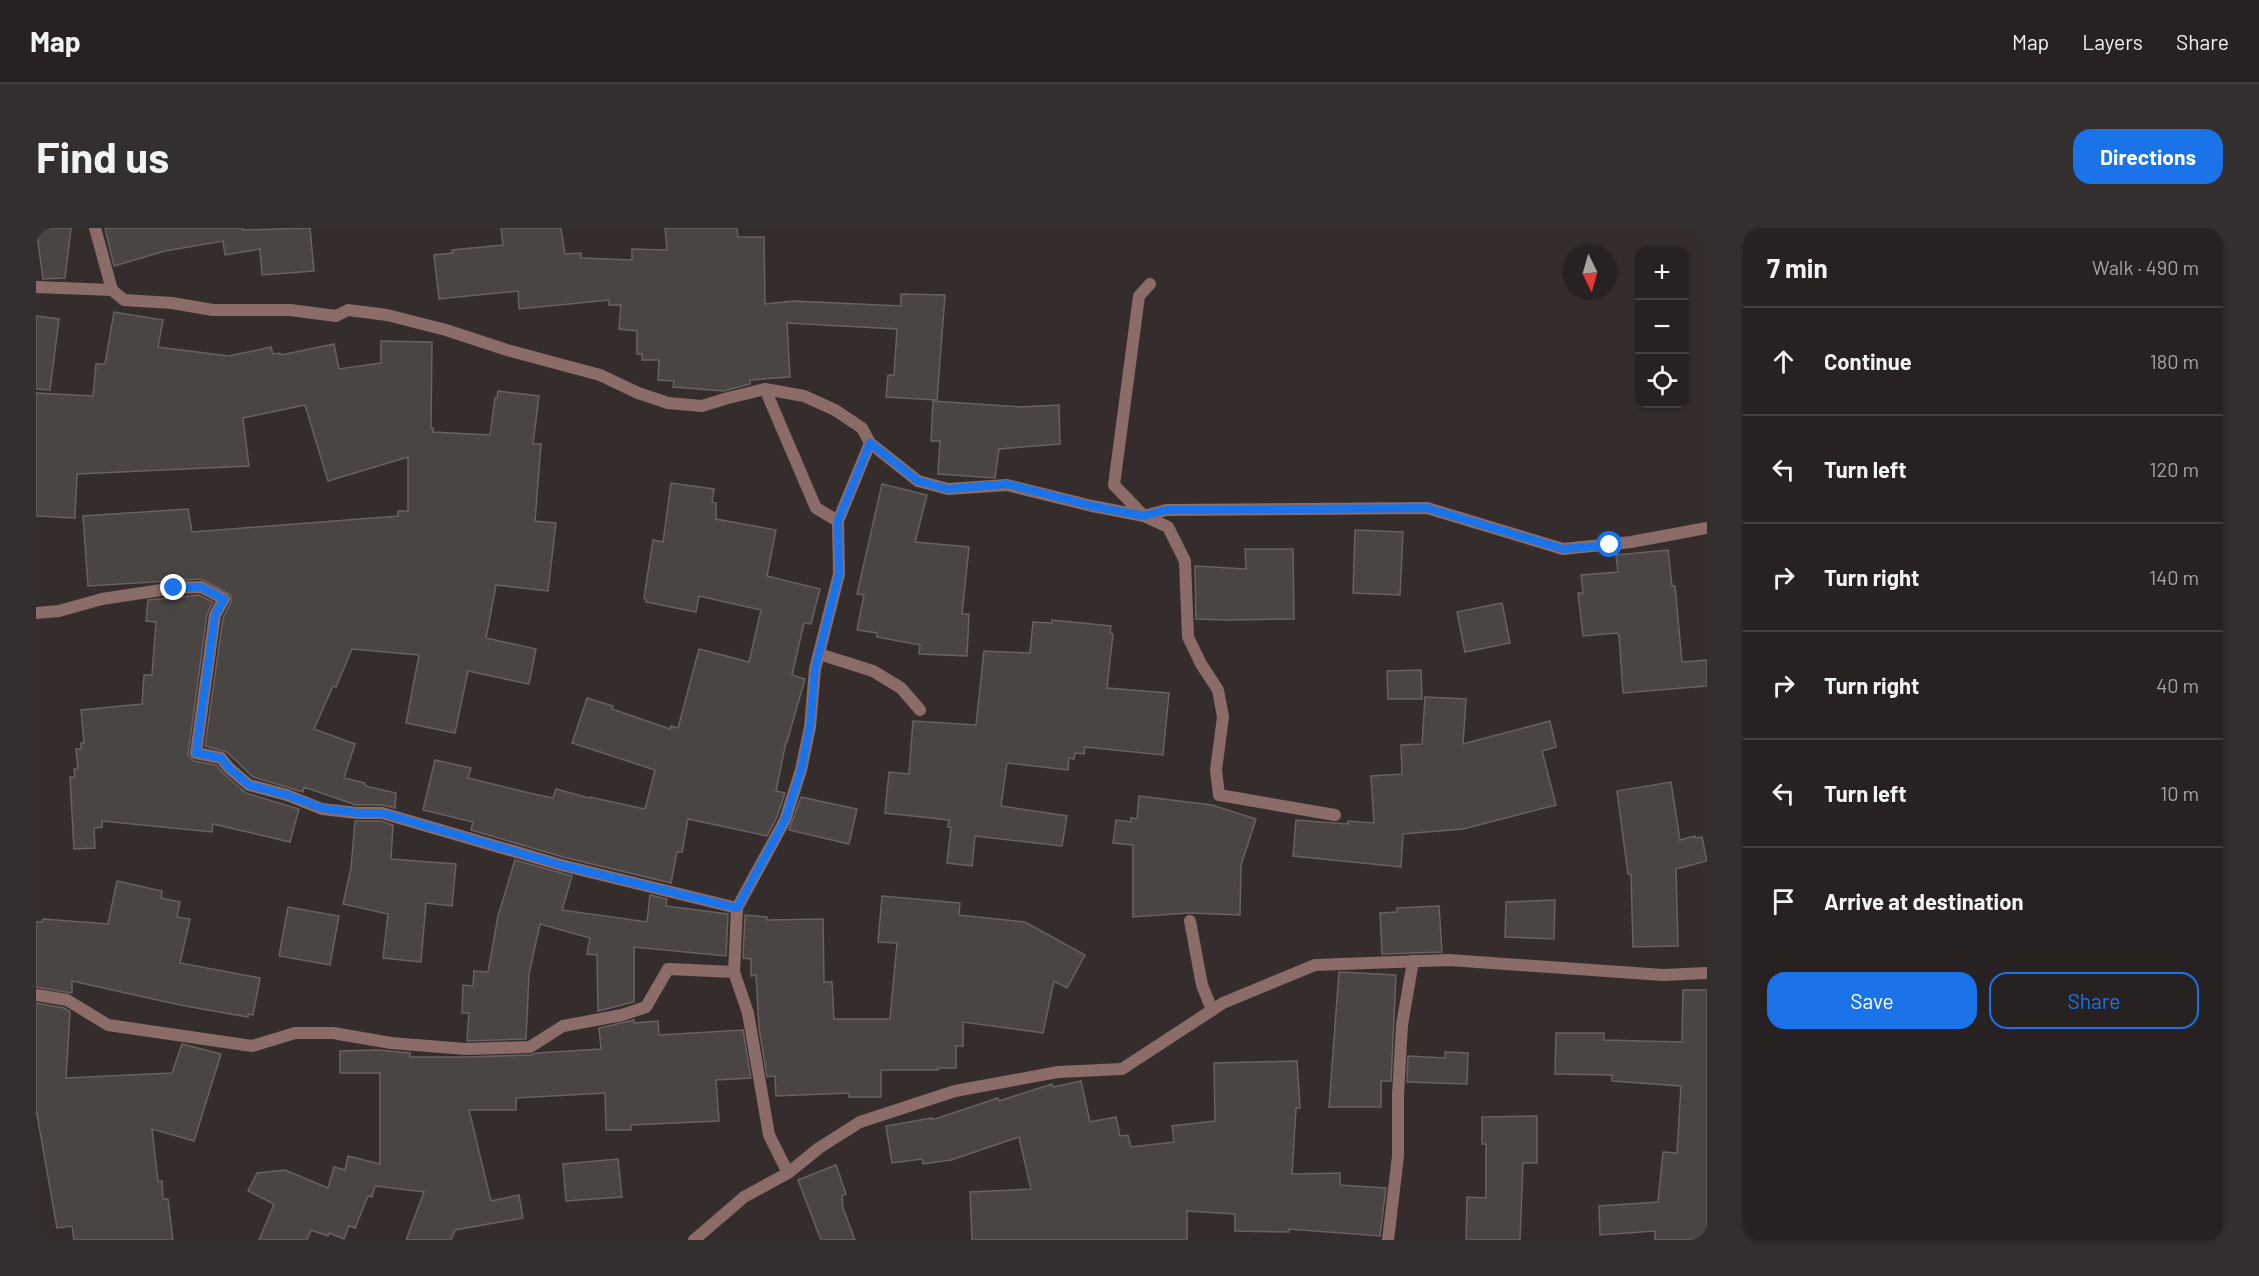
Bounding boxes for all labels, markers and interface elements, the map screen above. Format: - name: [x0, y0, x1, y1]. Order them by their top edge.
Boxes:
- text: Map: [30, 24, 81, 58]
- text: Map: [2012, 29, 2049, 54]
- text: Layers: [2082, 29, 2143, 54]
- text: Share: [2176, 29, 2229, 54]
- button: Directions: [2073, 129, 2223, 184]
- text: Find us: [36, 131, 169, 181]
- north arrow: [1563, 246, 1617, 300]
- map controls: [1635, 246, 1689, 408]
- button: +: [1635, 246, 1689, 300]
- text: 7 min: [1767, 252, 1828, 283]
- text: Walk · 490 m: [2092, 255, 2199, 279]
- button: −: [1635, 300, 1689, 354]
- icon: ahead: [1767, 345, 1800, 378]
- text: Continue: [1824, 348, 1912, 374]
- text: 180 m: [2150, 349, 2199, 373]
- button: locate: [1635, 354, 1689, 408]
- icon: left: [1767, 453, 1800, 486]
- text: Turn left: [1824, 456, 1907, 482]
- text: 120 m: [2149, 457, 2199, 481]
- route start: [1596, 531, 1622, 557]
- icon: right: [1767, 561, 1800, 594]
- text: Turn right: [1824, 564, 1919, 590]
- text: 140 m: [2149, 565, 2199, 589]
- route end: [160, 574, 186, 600]
- icon: right: [1767, 669, 1800, 702]
- text: Turn right: [1824, 672, 1919, 698]
- text: 40 m: [2156, 673, 2199, 697]
- icon: left: [1767, 777, 1800, 810]
- text: Turn left: [1824, 780, 1907, 806]
- text: 10 m: [2160, 781, 2199, 805]
- icon: arrive: [1767, 885, 1800, 918]
- text: Arrive at destination: [1824, 888, 2023, 914]
- button: Save: [1767, 972, 1977, 1029]
- button: Share: [1989, 972, 2199, 1029]

